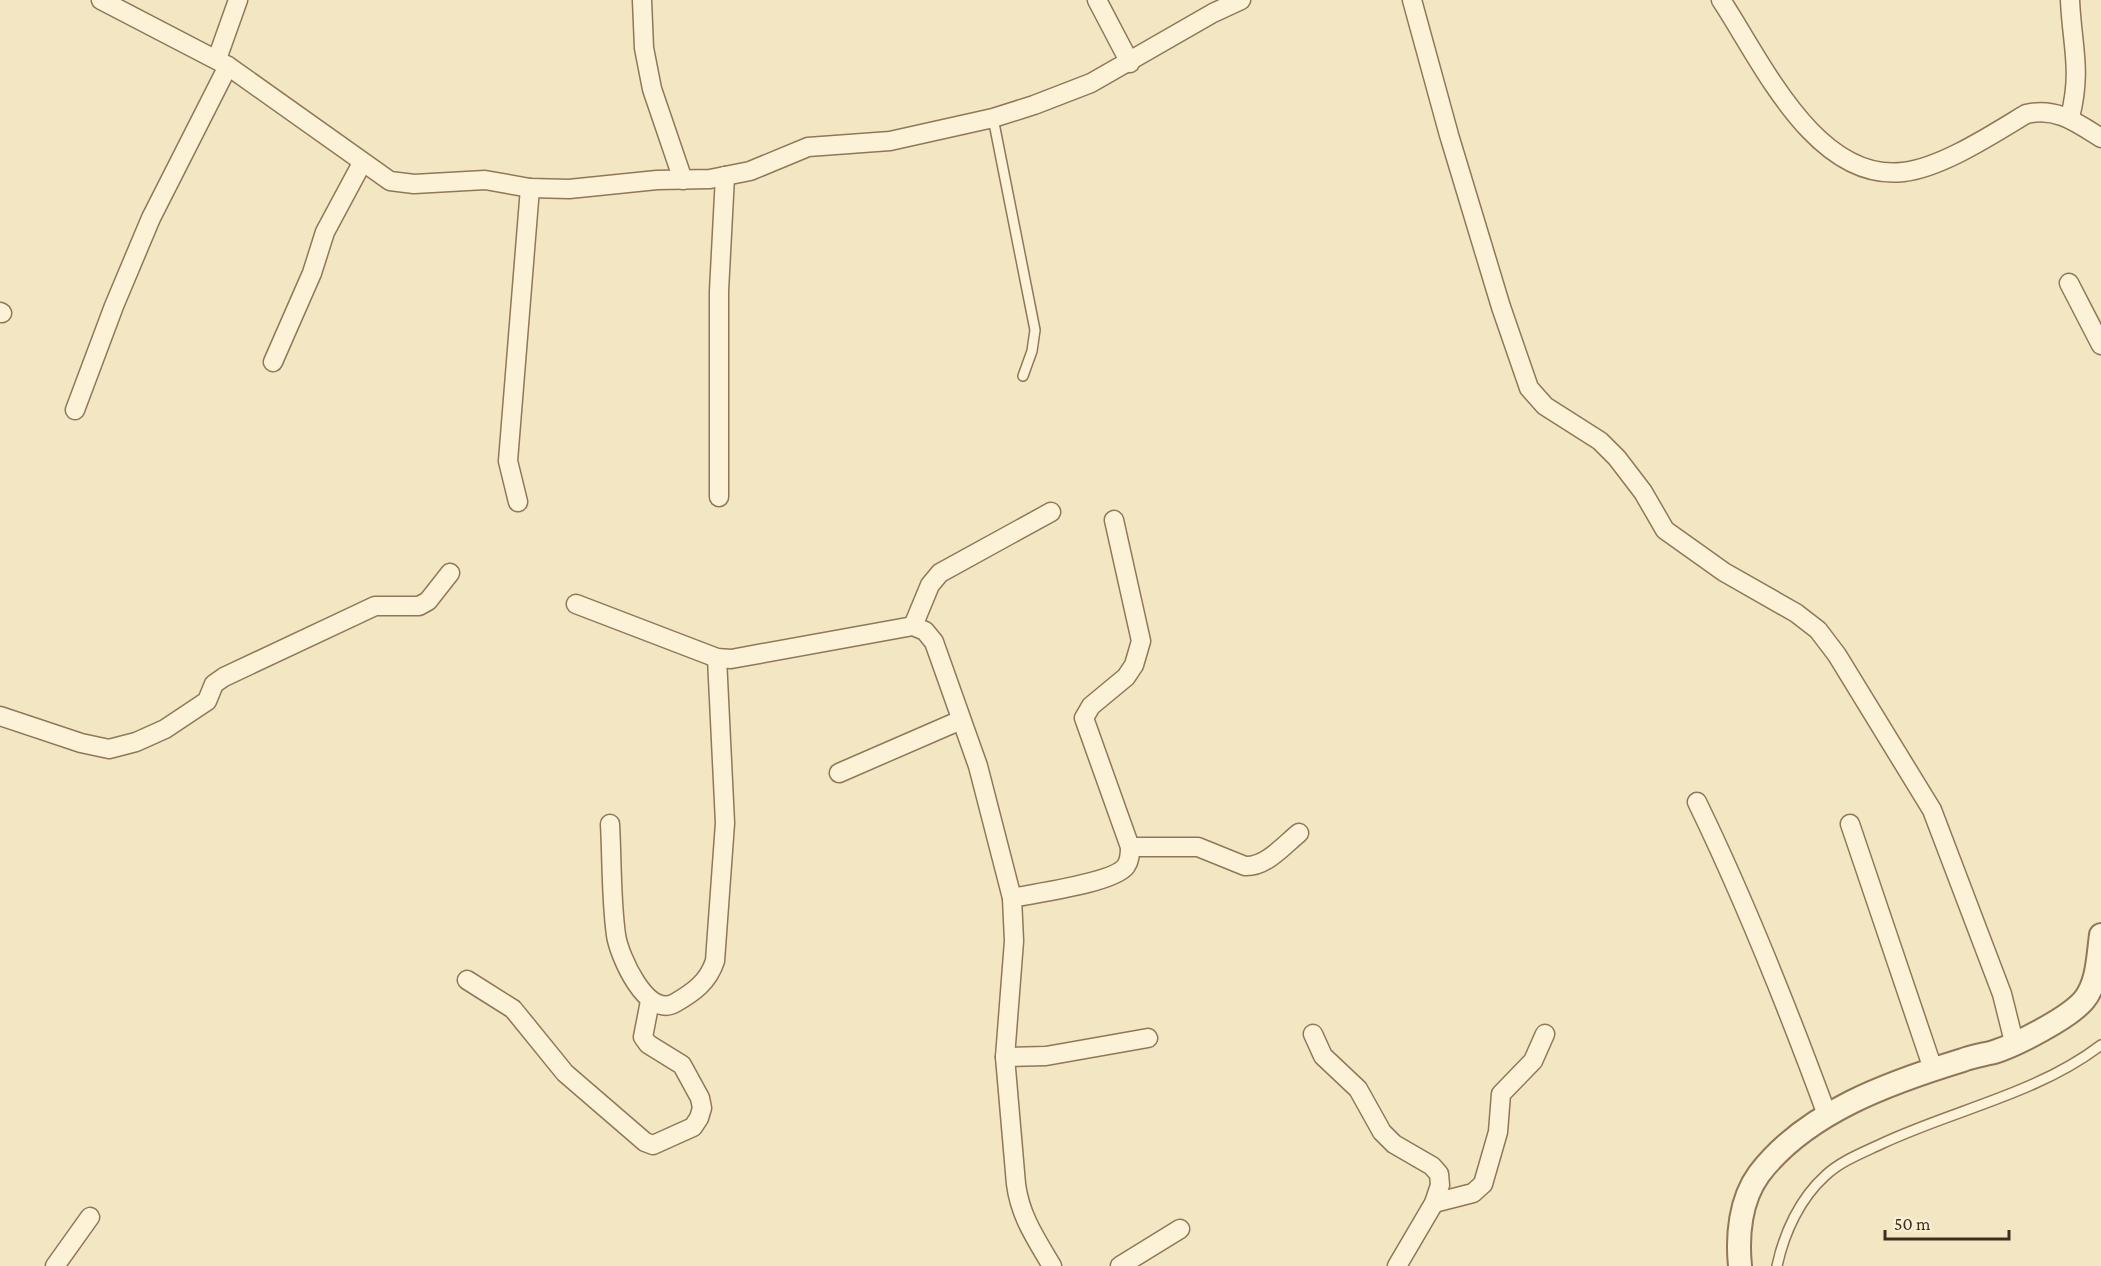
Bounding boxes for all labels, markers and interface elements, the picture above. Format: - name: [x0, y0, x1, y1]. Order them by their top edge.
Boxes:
- scale bar: [1885, 1203, 2010, 1241]
- text: 50 m: [1894, 1214, 1931, 1234]

